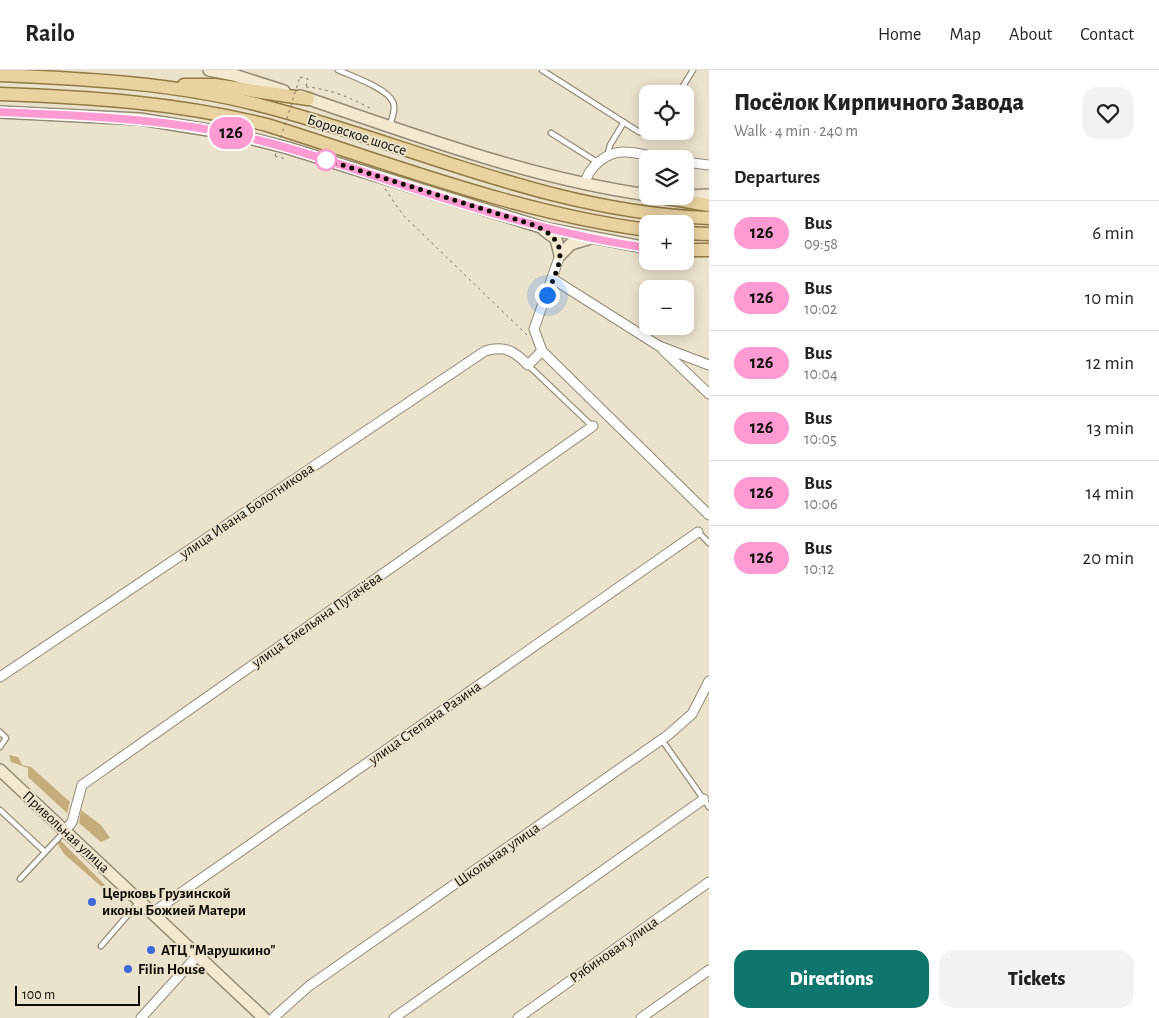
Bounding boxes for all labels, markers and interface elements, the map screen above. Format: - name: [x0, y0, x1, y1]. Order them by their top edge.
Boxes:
- text: Railo: [25, 22, 75, 46]
- text: Home: [878, 26, 921, 44]
- text: Map: [949, 26, 981, 44]
- text: About: [1009, 26, 1052, 44]
- text: Contact: [1080, 26, 1134, 44]
- map controls: [639, 85, 694, 335]
- button: locate: [639, 85, 694, 140]
- button: heart: [1082, 87, 1134, 139]
- text: Посёлок Кирпичного Завода: [734, 91, 1024, 115]
- street label: Боровское шоссе: [305, 112, 409, 158]
- line badge: 126: [202, 117, 260, 149]
- text: Walk · 4 min · 240 m: [734, 123, 858, 139]
- text: 126: [219, 124, 243, 142]
- unlabelled marker: [315, 149, 337, 171]
- button: layers: [639, 150, 694, 205]
- text: Departures: [734, 168, 820, 187]
- text: Bus: [804, 214, 832, 233]
- button: +: [639, 215, 694, 270]
- text: 126: [750, 224, 773, 242]
- text: 6 min: [1092, 224, 1134, 243]
- text: 09:58: [804, 236, 838, 252]
- text: Bus: [804, 279, 832, 298]
- button: −: [639, 280, 694, 335]
- your location: [535, 283, 560, 308]
- text: 126: [750, 289, 773, 307]
- text: 10 min: [1085, 289, 1134, 308]
- text: 10:02: [804, 301, 837, 317]
- text: Bus: [804, 344, 832, 363]
- text: 126: [750, 354, 773, 372]
- text: 12 min: [1086, 354, 1134, 373]
- text: 10:04: [804, 366, 838, 382]
- text: Bus: [804, 409, 832, 428]
- text: 126: [750, 419, 773, 437]
- text: 13 min: [1087, 419, 1134, 438]
- text: 10:05: [804, 431, 837, 447]
- street label: улица Ивана Болотникова: [176, 460, 317, 562]
- text: Bus: [804, 474, 832, 493]
- text: 126: [750, 484, 773, 502]
- text: 14 min: [1086, 484, 1134, 503]
- text: 10:06: [804, 496, 838, 512]
- text: Bus: [804, 539, 832, 558]
- text: 126: [750, 549, 773, 567]
- text: 20 min: [1083, 549, 1134, 568]
- text: 10:12: [804, 561, 834, 577]
- street label: улица Емельяна Пугачёва: [248, 569, 385, 671]
- street label: улица Степана Разина: [365, 679, 484, 768]
- street label: Привольная улица: [20, 788, 112, 876]
- street label: Школьная улица: [452, 820, 543, 890]
- place label: Церковь Грузинской иконы Божией Матери: [102, 886, 246, 918]
- marker: Церковь Грузинской иконы Божией Матери: [86, 896, 98, 908]
- street label: Рябиновая улица: [567, 914, 661, 986]
- place label: АТЦ "Марушкино": [161, 943, 275, 958]
- marker: АТЦ "Марушкино": [145, 944, 157, 956]
- button: Directions: [734, 950, 929, 1008]
- button: Tickets: [939, 950, 1134, 1008]
- place label: Filin House: [138, 962, 205, 977]
- marker: Filin House: [122, 963, 134, 975]
- scale bar: [15, 983, 140, 1006]
- text: 100 m: [22, 988, 55, 1002]

